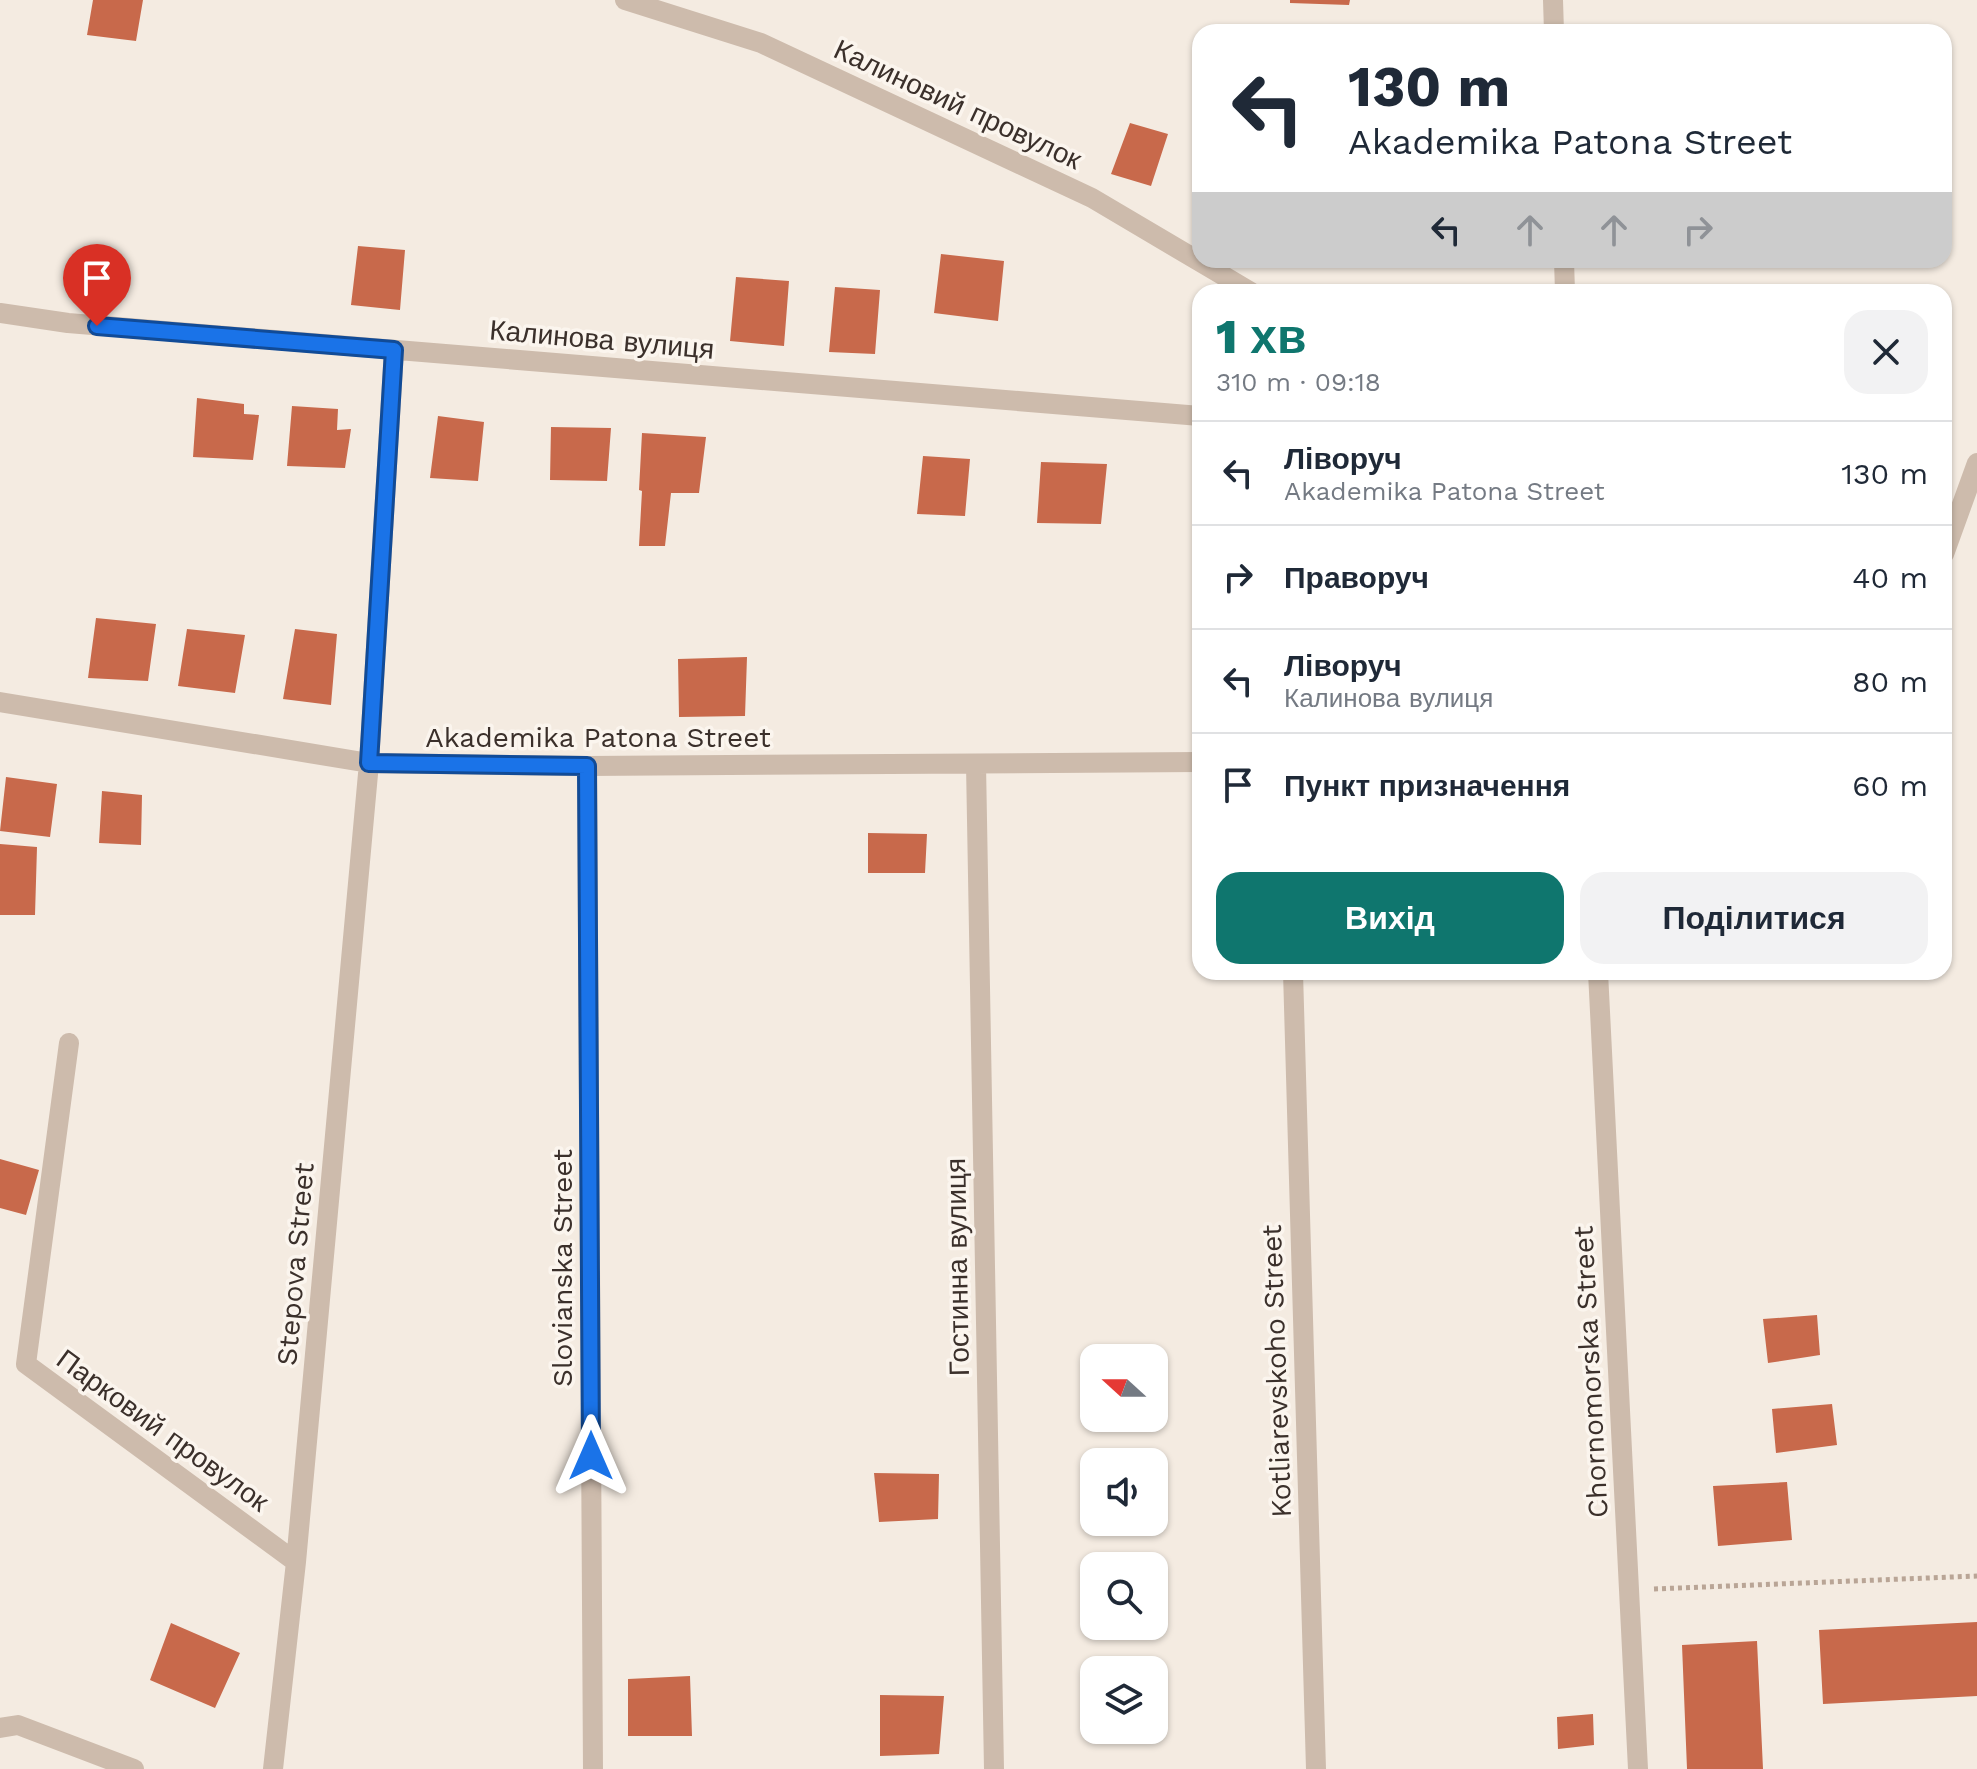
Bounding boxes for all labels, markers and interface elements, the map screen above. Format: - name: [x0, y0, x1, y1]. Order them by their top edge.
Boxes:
- street label: Калиновий провулок: [829, 33, 1087, 177]
- text: 130 m: [1348, 54, 1510, 120]
- icon: left: [1216, 56, 1320, 160]
- text: Akademika Patona Street: [1348, 121, 1792, 163]
- icon: left: [1424, 208, 1468, 252]
- icon: ahead: [1508, 208, 1552, 252]
- icon: ahead: [1592, 208, 1636, 252]
- icon: right: [1676, 208, 1720, 252]
- pin: [63, 244, 131, 326]
- icon: arrive: [75, 256, 119, 300]
- text: 1 хв: [1216, 308, 1306, 365]
- button: close: [1844, 310, 1928, 394]
- street label: Калинова вулиця: [488, 313, 716, 366]
- text: 310 m · 09:18: [1216, 367, 1381, 397]
- text: Ліворуч: [1284, 441, 1402, 476]
- icon: left: [1216, 451, 1260, 495]
- text: 130 m: [1841, 456, 1928, 491]
- text: Akademika Patona Street: [1284, 476, 1605, 506]
- icon: right: [1216, 555, 1260, 599]
- text: Праворуч: [1284, 560, 1429, 595]
- text: 40 m: [1852, 560, 1928, 595]
- text: Ліворуч: [1284, 648, 1402, 683]
- icon: left: [1216, 659, 1260, 703]
- text: 80 m: [1852, 664, 1928, 699]
- text: Калинова вулиця: [1284, 683, 1493, 713]
- street label: Akademika Patona Street: [425, 721, 771, 754]
- icon: arrive: [1216, 763, 1260, 807]
- text: Пункт призначення: [1284, 768, 1570, 803]
- text: 60 m: [1852, 768, 1928, 803]
- button: Вихід: [1216, 872, 1564, 964]
- button: Поділитися: [1580, 872, 1928, 964]
- street label: Slovianska Street: [546, 1149, 579, 1387]
- street label: Гостинна вулиця: [939, 1158, 976, 1376]
- street label: Stepova Street: [270, 1161, 321, 1367]
- street label: Kotliarevskoho Street: [1255, 1224, 1298, 1518]
- street label: Chornomorska Street: [1566, 1225, 1615, 1519]
- street label: Парковий провулок: [50, 1343, 276, 1519]
- north arrow: [1080, 1344, 1168, 1432]
- map controls: [1080, 1344, 1168, 1744]
- position arrow: [549, 1414, 633, 1498]
- button: sound: [1080, 1448, 1168, 1536]
- button: search: [1080, 1552, 1168, 1640]
- button: layers: [1080, 1656, 1168, 1744]

